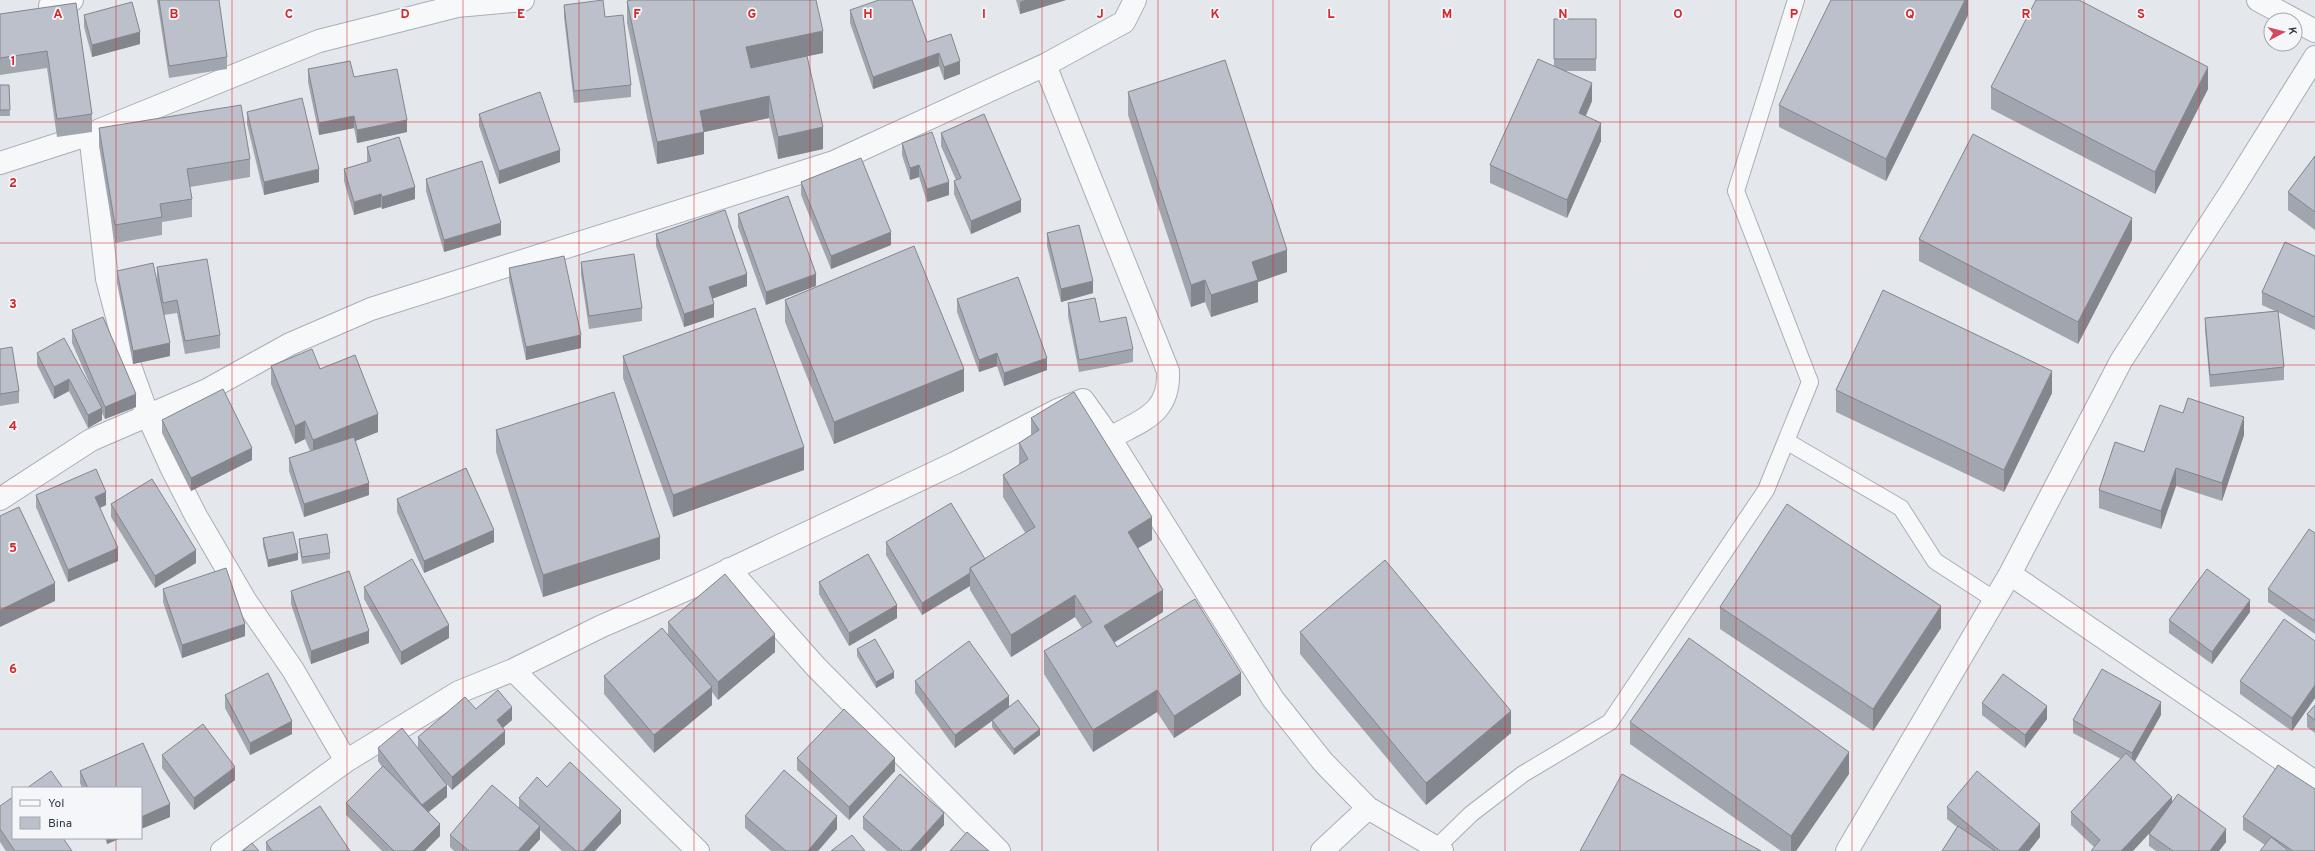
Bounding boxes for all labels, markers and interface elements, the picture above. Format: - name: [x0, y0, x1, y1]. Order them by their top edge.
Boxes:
- text: A: [53, 7, 63, 23]
- text: B: [170, 7, 179, 23]
- text: C: [285, 7, 293, 23]
- text: D: [400, 7, 410, 23]
- text: E: [517, 7, 525, 23]
- text: F: [633, 7, 641, 23]
- text: G: [748, 7, 757, 23]
- text: H: [863, 7, 873, 23]
- text: I: [982, 7, 986, 23]
- text: J: [1096, 7, 1104, 23]
- text: K: [1210, 7, 1220, 23]
- text: L: [1327, 7, 1335, 23]
- text: M: [1442, 7, 1452, 23]
- text: N: [1558, 7, 1568, 23]
- text: O: [1673, 7, 1683, 23]
- text: P: [1790, 7, 1799, 23]
- text: Q: [1905, 7, 1915, 23]
- text: R: [2022, 7, 2031, 23]
- text: S: [2137, 7, 2145, 23]
- north arrow: [2263, 12, 2303, 52]
- text: K: [2285, 26, 2299, 36]
- text: 1: [10, 54, 16, 70]
- text: 2: [9, 176, 17, 192]
- text: 3: [9, 297, 17, 313]
- text: 4: [9, 419, 17, 435]
- text: 5: [9, 541, 17, 557]
- text: 6: [9, 662, 17, 678]
- legend: [12, 787, 142, 839]
- text: Yol: [48, 796, 64, 812]
- text: Bina: [48, 816, 72, 832]

